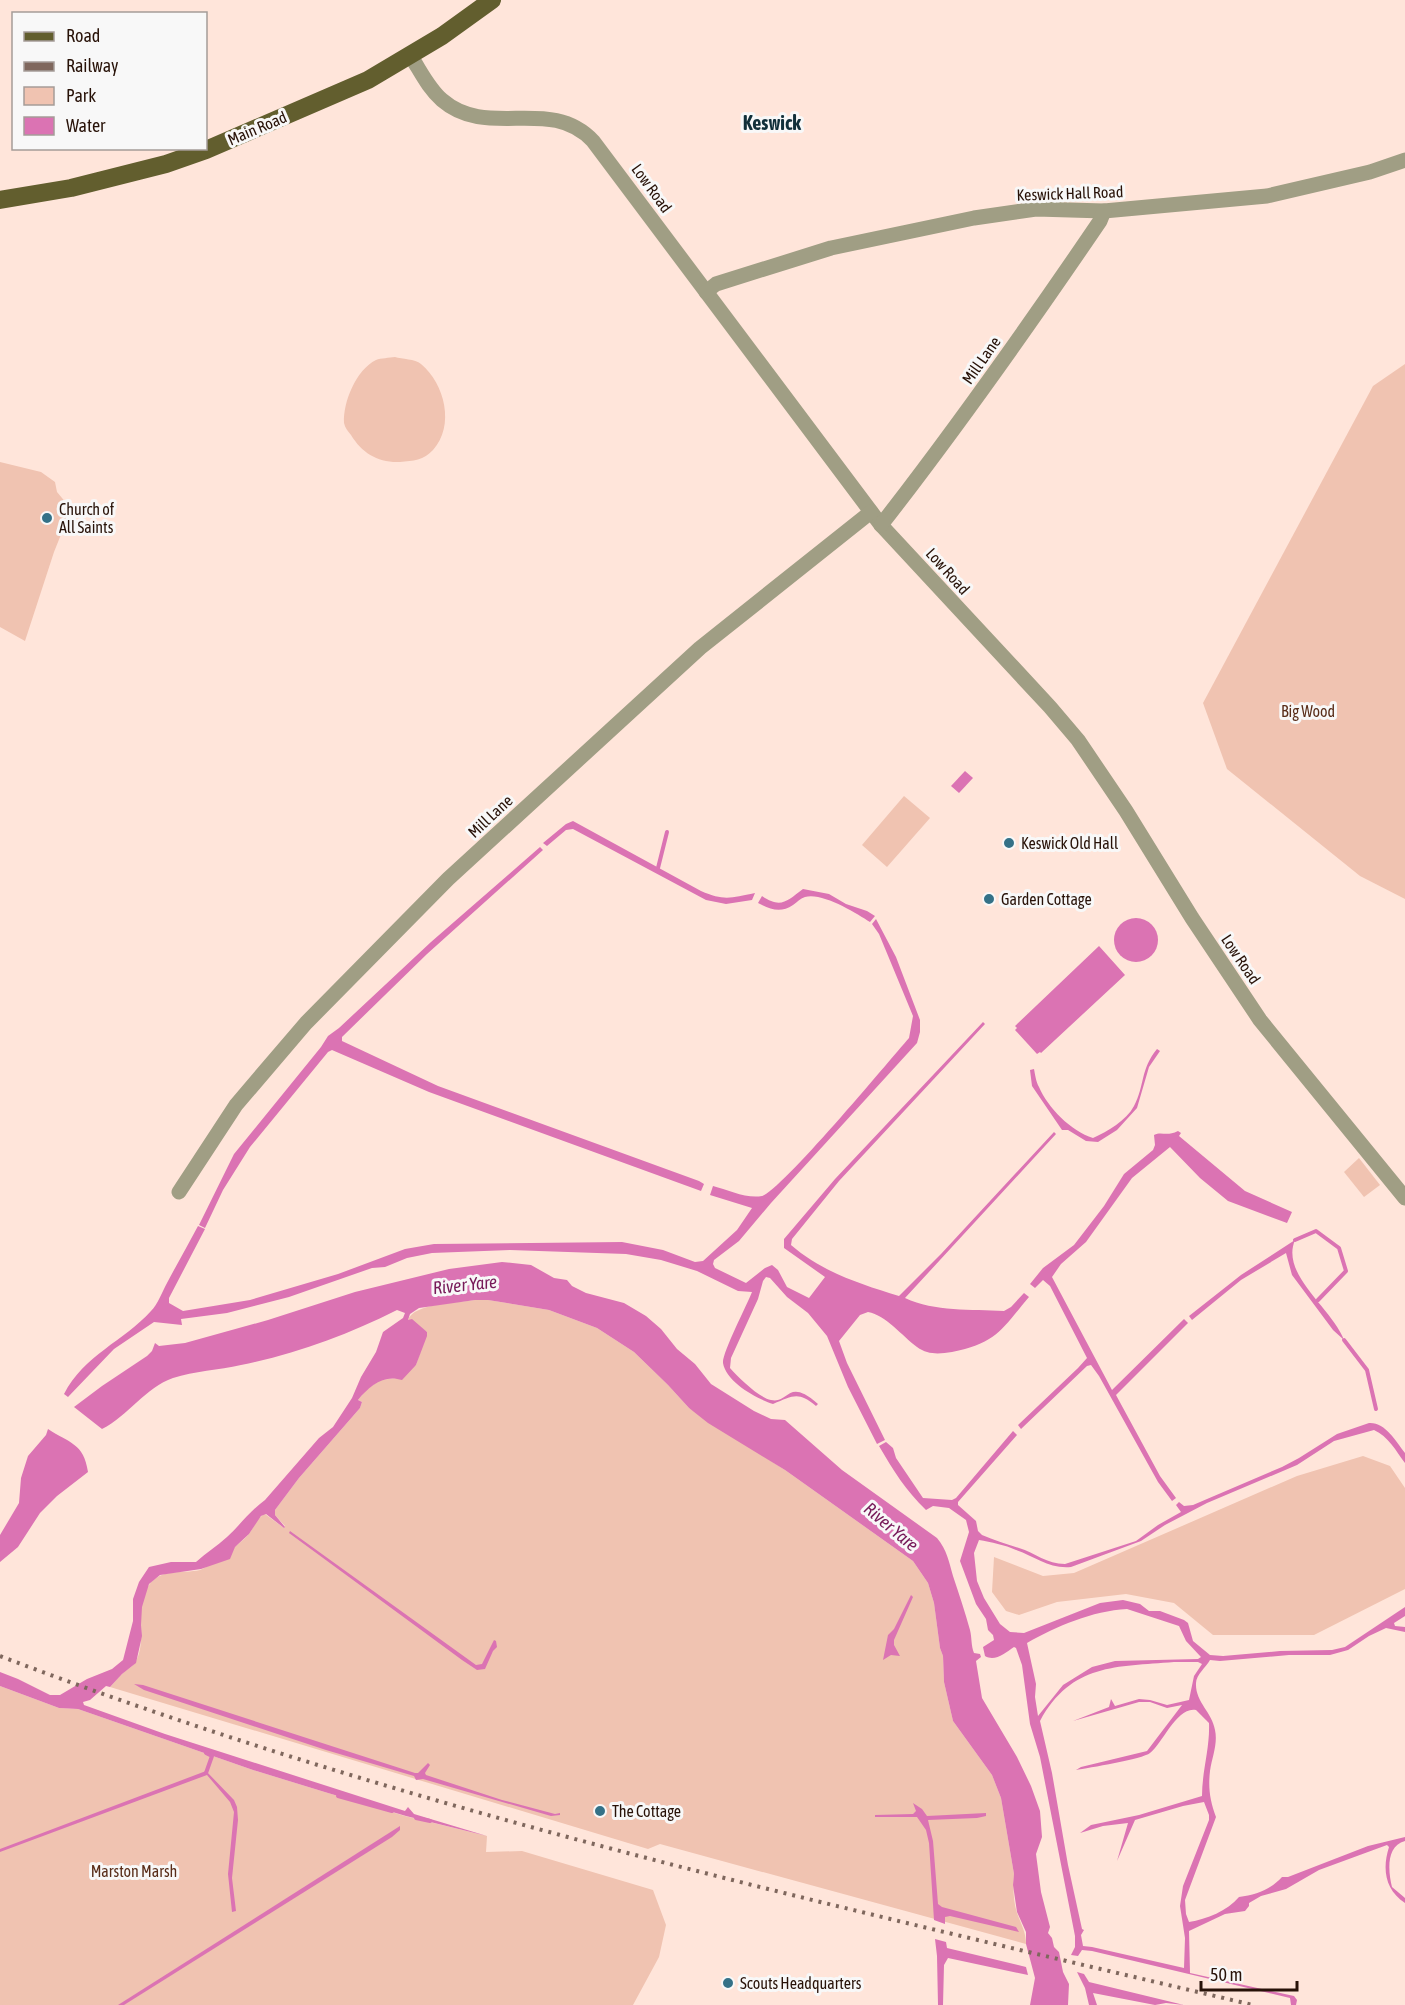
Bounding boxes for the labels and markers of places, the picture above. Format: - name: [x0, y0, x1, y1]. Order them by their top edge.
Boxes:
- place label: Church of All Saints: [59, 500, 115, 536]
- marker: Church of All Saints: [40, 511, 54, 525]
- place label: Keswick Old Hall: [1021, 834, 1119, 852]
- marker: Keswick Old Hall: [1002, 836, 1016, 850]
- place label: Garden Cottage: [1001, 890, 1092, 909]
- marker: Garden Cottage: [982, 892, 996, 906]
- place label: The Cottage: [612, 1802, 681, 1821]
- marker: The Cottage: [593, 1804, 607, 1818]
- place label: Scouts Headquarters: [740, 1974, 862, 1993]
- marker: Scouts Headquarters: [721, 1976, 735, 1990]

